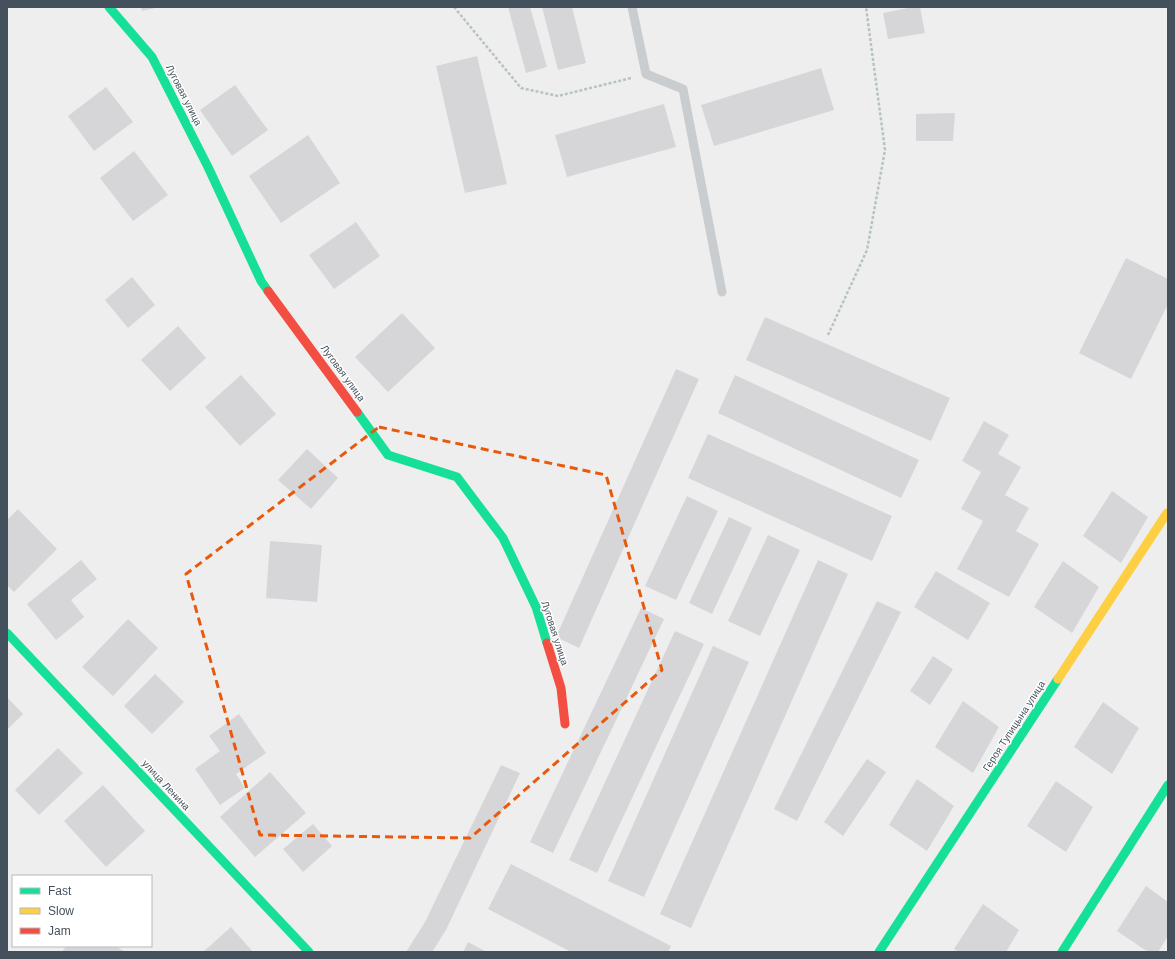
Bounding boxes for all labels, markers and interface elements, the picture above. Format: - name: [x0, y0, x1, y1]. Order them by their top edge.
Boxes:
- street label: Луговая улица: [164, 63, 204, 128]
- street label: Луговая улица: [319, 343, 367, 404]
- street label: Луговая улица: [539, 599, 571, 667]
- street label: Героя Тупицына улица: [981, 678, 1048, 773]
- street label: улица Ленина: [140, 758, 192, 813]
- legend: [12, 875, 152, 947]
- text: Fast: [48, 884, 72, 898]
- text: Slow: [48, 904, 74, 918]
- text: Jam: [48, 924, 71, 938]

